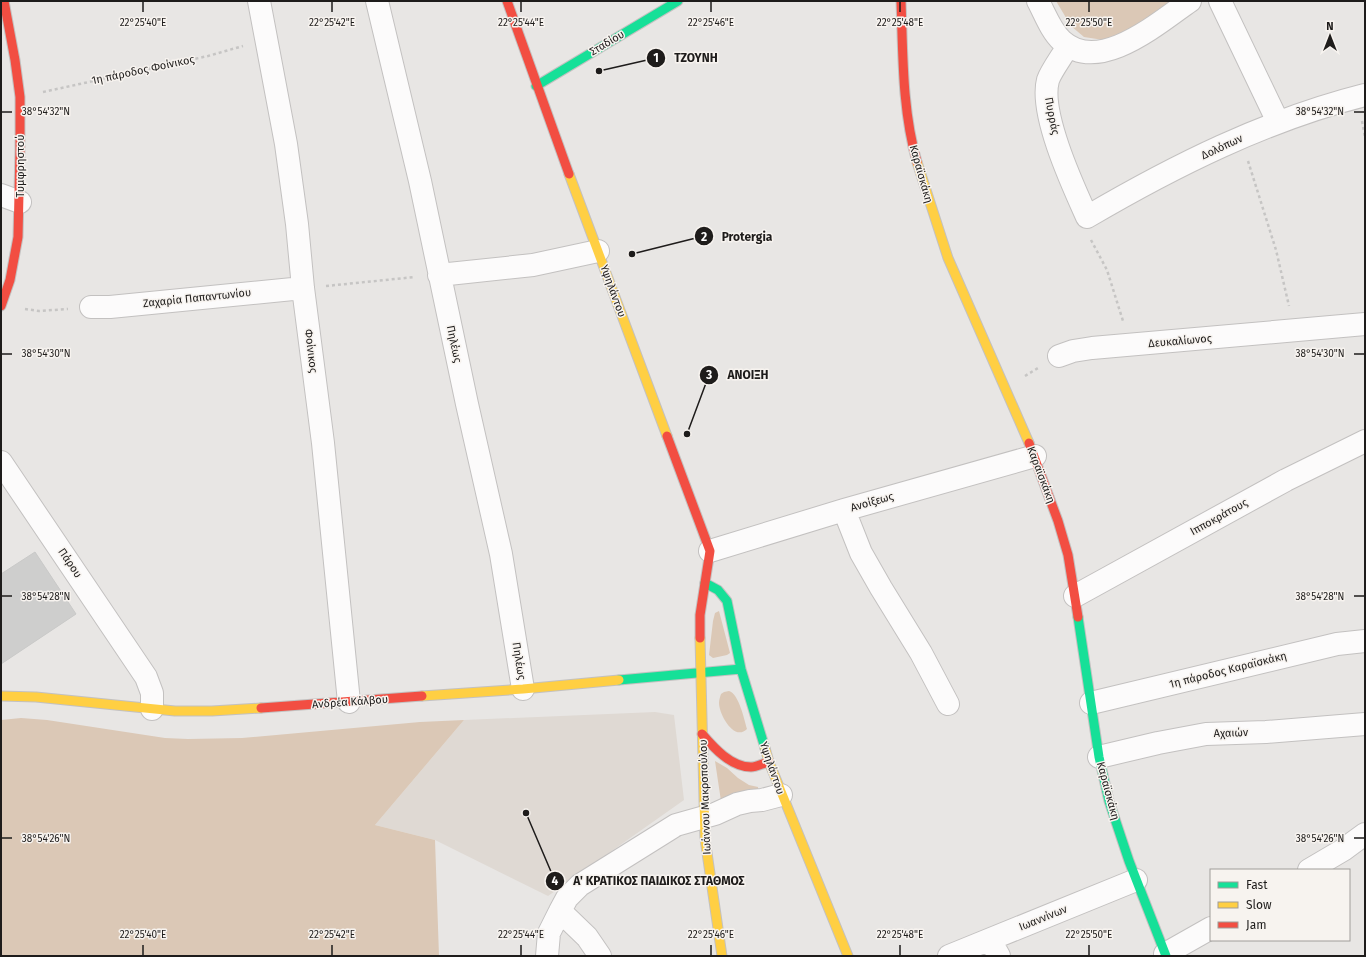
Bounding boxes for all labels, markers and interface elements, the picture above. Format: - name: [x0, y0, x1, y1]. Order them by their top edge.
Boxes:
- north arrow: [1310, 16, 1350, 56]
- text: 22°25'40"E: [120, 17, 166, 29]
- text: 22°25'42"E: [309, 17, 355, 29]
- text: 22°25'44"E: [498, 17, 544, 29]
- text: 22°25'46"E: [688, 17, 734, 29]
- text: 22°25'48"E: [877, 17, 923, 29]
- text: 22°25'50"E: [1066, 17, 1112, 29]
- text: N: [1326, 20, 1334, 33]
- street label: Σταδίου: [587, 28, 627, 58]
- callout: ΤΖΟΥΝΗ: [646, 46, 725, 70]
- text: 1: [653, 51, 659, 65]
- text: ΤΖΟΥΝΗ: [674, 51, 718, 65]
- street label: 1η πάροδος Φοίνικος: [90, 53, 196, 87]
- street label: Πυρράς: [1042, 96, 1062, 136]
- text: 38°54'32"N: [22, 106, 70, 118]
- text: 38°54'32"N: [1296, 106, 1344, 118]
- street label: Δολόπων: [1199, 131, 1246, 162]
- street label: Τυμφρηστού: [14, 135, 27, 197]
- street label: Καραϊσκάκη: [907, 143, 935, 205]
- callout: Protergia: [694, 224, 781, 248]
- text: 2: [701, 230, 707, 244]
- text: Protergia: [722, 230, 773, 244]
- street label: Υψηλάντου: [597, 263, 629, 319]
- street label: Ζαχαρία Παπαντωνίου: [142, 286, 252, 310]
- street label: Πηλέως: [444, 324, 464, 364]
- street label: Φοίνικος: [302, 328, 320, 374]
- street label: Δευκαλίωνος: [1148, 332, 1212, 350]
- text: 38°54'30"N: [21, 348, 71, 360]
- text: 38°54'30"N: [1295, 348, 1345, 360]
- callout: ΑΝΟΙΞΗ: [699, 363, 776, 387]
- text: 3: [705, 368, 712, 382]
- text: ΑΝΟΙΞΗ: [726, 368, 769, 382]
- street label: Καραϊσκάκη: [1024, 445, 1058, 505]
- street label: Ανοίξεως: [849, 490, 895, 514]
- street label: Ιπποκράτους: [1188, 496, 1250, 538]
- street label: Πάρου: [55, 546, 85, 580]
- text: 38°54'28"N: [22, 591, 70, 603]
- text: 38°54'28"N: [1296, 591, 1344, 603]
- street label: Πηλέως: [510, 641, 528, 681]
- street label: 1η πάροδος Καραϊσκάκη: [1168, 649, 1288, 691]
- street label: Ανδρέα Κάλβου: [312, 693, 388, 711]
- street label: Αχαιών: [1213, 726, 1249, 740]
- street label: Ιωάννου Μακροπούλου: [696, 739, 714, 855]
- street label: Υψηλάντου: [757, 740, 787, 796]
- street label: Καραϊσκάκη: [1094, 760, 1122, 822]
- text: 38°54'26"N: [22, 833, 70, 845]
- text: 38°54'26"N: [1296, 833, 1344, 845]
- callout: Α' ΚΡΑΤΙΚΟΣ ΠΑΙΔΙΚΟΣ ΣΤΑΘΜΟΣ: [545, 869, 753, 893]
- legend: [1210, 869, 1350, 941]
- text: 4: [552, 874, 559, 888]
- text: Α' ΚΡΑΤΙΚΟΣ ΠΑΙΔΙΚΟΣ ΣΤΑΘΜΟΣ: [572, 874, 745, 888]
- text: Fast: [1246, 878, 1268, 892]
- text: Slow: [1246, 898, 1272, 912]
- street label: Ιωαννίνων: [1017, 902, 1070, 934]
- text: Jam: [1246, 918, 1266, 932]
- text: 22°25'40"E: [120, 929, 166, 941]
- text: 22°25'42"E: [309, 929, 355, 941]
- text: 22°25'44"E: [498, 929, 544, 941]
- text: 22°25'46"E: [688, 929, 734, 941]
- text: 22°25'48"E: [877, 929, 923, 941]
- text: 22°25'50"E: [1066, 929, 1112, 941]

